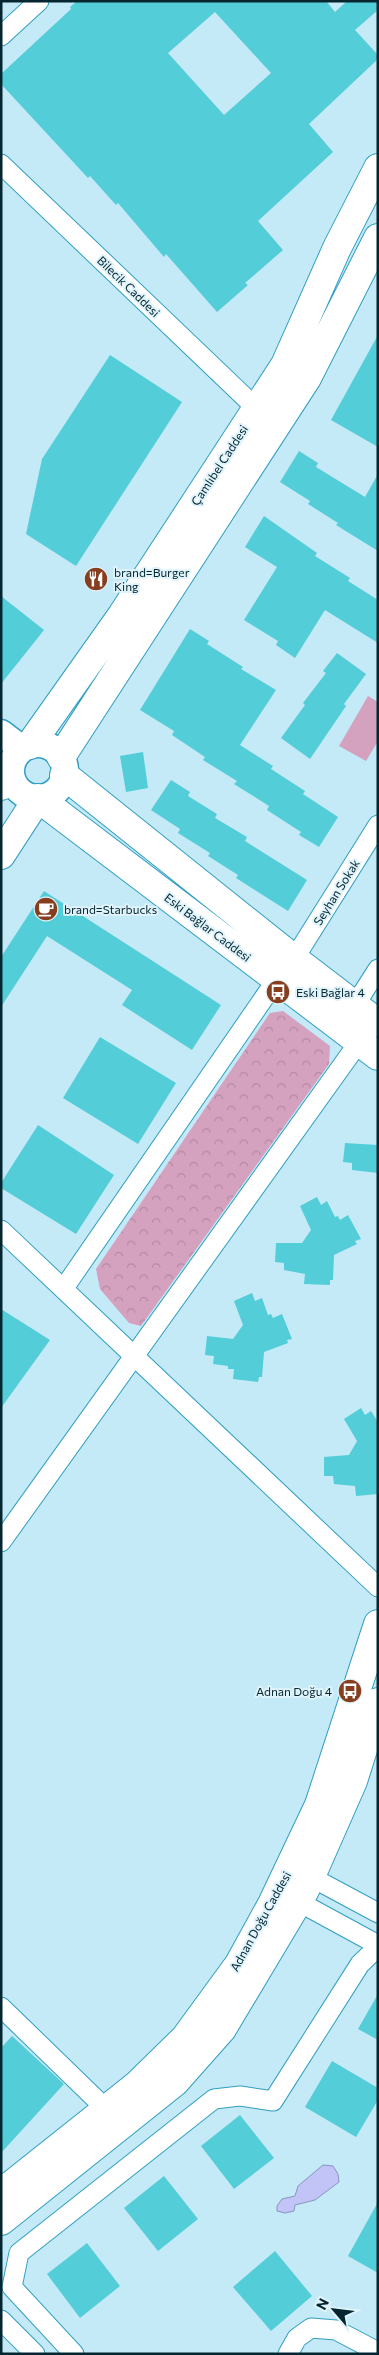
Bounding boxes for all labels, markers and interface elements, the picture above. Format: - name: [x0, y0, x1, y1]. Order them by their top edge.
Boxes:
- street label: Bilecik Caddesi: [95, 253, 163, 319]
- street label: Çamlıbel Caddesi: [188, 422, 250, 508]
- place label: brand=Burger King: [114, 565, 190, 593]
- restaurant icon: brand=Burger King: [83, 566, 109, 592]
- street label: Seyhan Sokak: [310, 856, 362, 928]
- street label: Eski Bağlar Caddesi: [162, 890, 254, 964]
- cafe icon: brand=Starbucks: [33, 896, 59, 922]
- place label: brand=Starbucks: [64, 902, 157, 916]
- bus stop icon: Eski Bağlar 4: [265, 979, 291, 1005]
- place label: Eski Bağlar 4: [296, 985, 365, 999]
- bus stop icon: Adnan Doğu 4: [337, 1678, 363, 1704]
- place label: Adnan Doğu 4: [256, 1684, 332, 1698]
- street label: Adnan Doğu Caddesi: [227, 1869, 293, 1973]
- north arrow: [309, 2285, 359, 2335]
- text: N: [312, 2295, 332, 2312]

